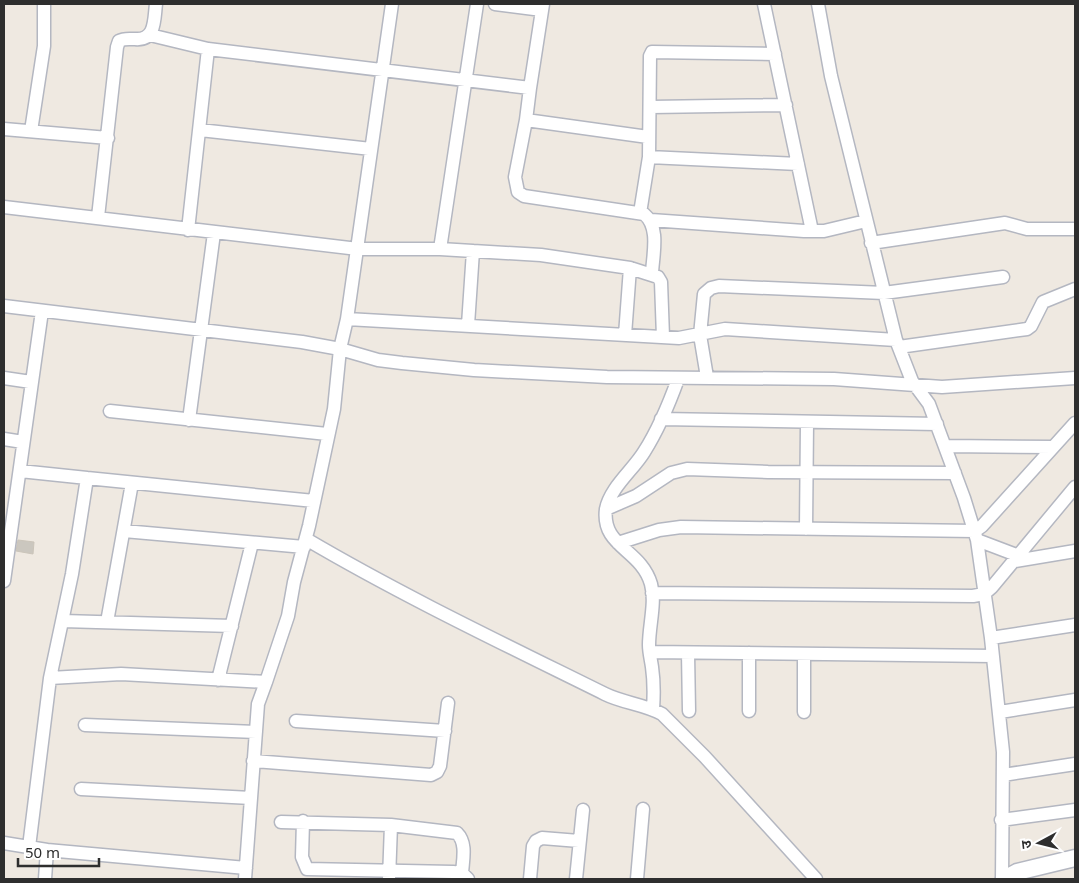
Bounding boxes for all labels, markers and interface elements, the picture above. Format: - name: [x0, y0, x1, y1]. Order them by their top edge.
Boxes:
- north arrow: [1014, 818, 1064, 868]
- scale bar: [18, 836, 99, 868]
- text: उ: [1016, 839, 1036, 850]
- text: 50 m: [25, 842, 60, 862]

